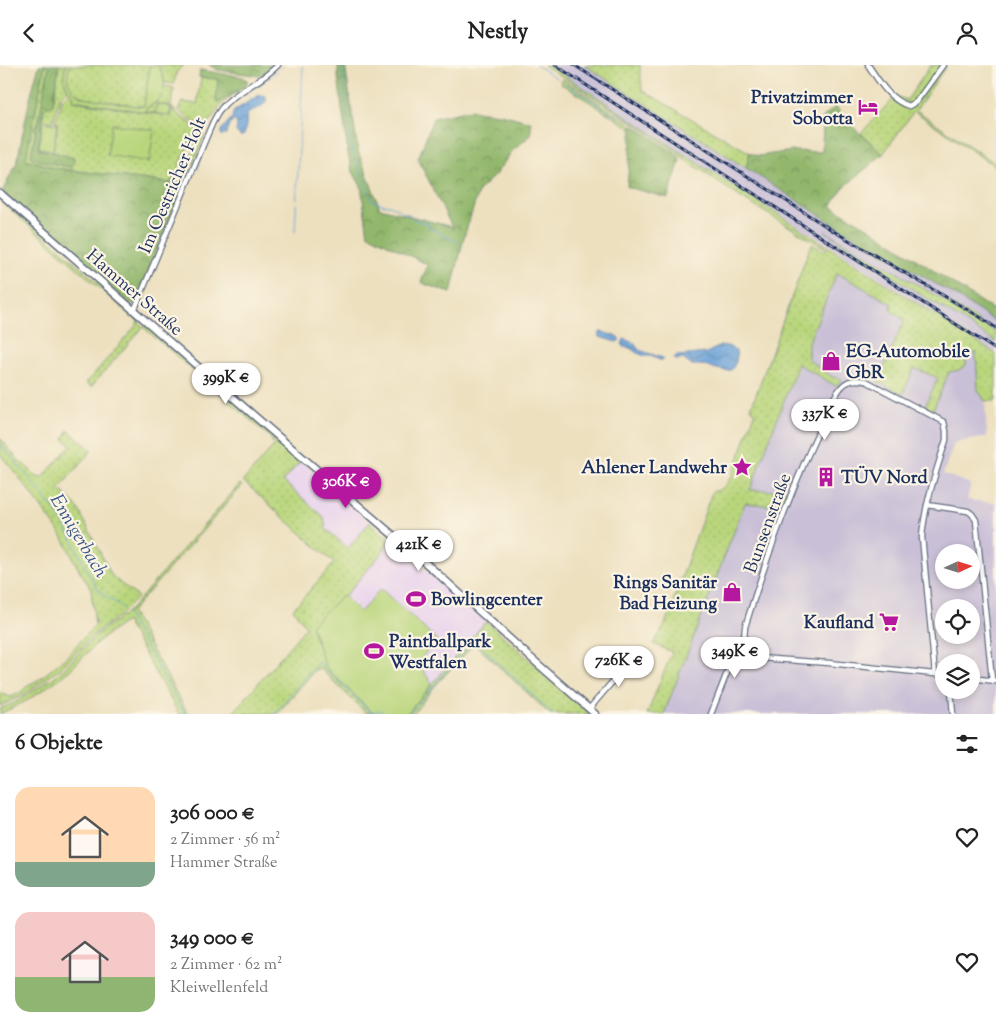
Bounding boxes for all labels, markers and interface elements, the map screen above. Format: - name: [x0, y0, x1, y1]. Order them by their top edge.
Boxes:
- text: Nestly: [468, 17, 528, 49]
- icon: back: [15, 19, 43, 47]
- icon: person: [953, 19, 981, 47]
- place label: Privatzimmer Sobotta: [751, 86, 854, 133]
- hotel icon: Privatzimmer Sobotta: [857, 96, 879, 118]
- street label: Im Oestricher Holt: [133, 114, 214, 258]
- street label: Hammer Straße: [80, 244, 188, 343]
- place label: EG-Automobile GbR: [846, 340, 970, 387]
- shop icon: EG-Automobile GbR: [820, 350, 842, 372]
- pin: 399K €: [185, 363, 267, 405]
- text: 399K €: [203, 367, 249, 390]
- pin: 337K €: [784, 399, 866, 441]
- text: 337K €: [802, 403, 848, 426]
- place label: Ahlener Landwehr: [581, 456, 727, 482]
- place icon: Ahlener Landwehr: [731, 456, 753, 478]
- place label: TÜV Nord: [841, 465, 928, 492]
- building icon: TÜV Nord: [815, 466, 837, 488]
- pin: 306K €: [305, 467, 387, 509]
- street label: Bunsenstraße: [739, 470, 799, 577]
- text: 306K €: [322, 471, 370, 494]
- water label: Ennigerbach: [42, 489, 114, 584]
- pin: 421K €: [378, 529, 460, 572]
- text: 421K €: [396, 534, 442, 557]
- north arrow: [935, 544, 980, 589]
- map controls: [935, 544, 980, 699]
- place label: Rings Sanitär Bad Heizung: [613, 571, 717, 618]
- shop icon: Rings Sanitär Bad Heizung: [721, 581, 743, 603]
- sports icon: Bowlingcenter: [405, 588, 427, 610]
- place label: Bowlingcenter: [431, 588, 543, 614]
- button: locate: [935, 599, 980, 644]
- place label: Kaufland: [804, 611, 875, 637]
- supermarket icon: Kaufland: [878, 611, 900, 633]
- place label: Paintballpark Westfalen: [389, 630, 491, 677]
- pin: 349K €: [694, 637, 776, 679]
- sports icon: Paintballpark Westfalen: [363, 640, 385, 662]
- text: 349K €: [712, 641, 758, 664]
- pin: 726K €: [578, 645, 660, 688]
- text: 726K €: [595, 650, 643, 673]
- button: layers: [935, 654, 980, 699]
- text: 6 Objekte: [15, 729, 103, 759]
- icon: filters: [953, 730, 981, 758]
- text: 306 000 €: [170, 799, 255, 829]
- icon: home: [55, 807, 115, 867]
- icon: heart: [953, 823, 981, 851]
- text: 2 Zimmer · 56 m²: [170, 829, 281, 852]
- text: Hammer Straße: [170, 852, 277, 875]
- text: 349 000 €: [170, 924, 254, 954]
- icon: home: [55, 932, 115, 992]
- icon: heart: [953, 948, 981, 976]
- text: 2 Zimmer · 62 m²: [170, 954, 282, 977]
- text: Kleiwellenfeld: [170, 977, 268, 1000]

